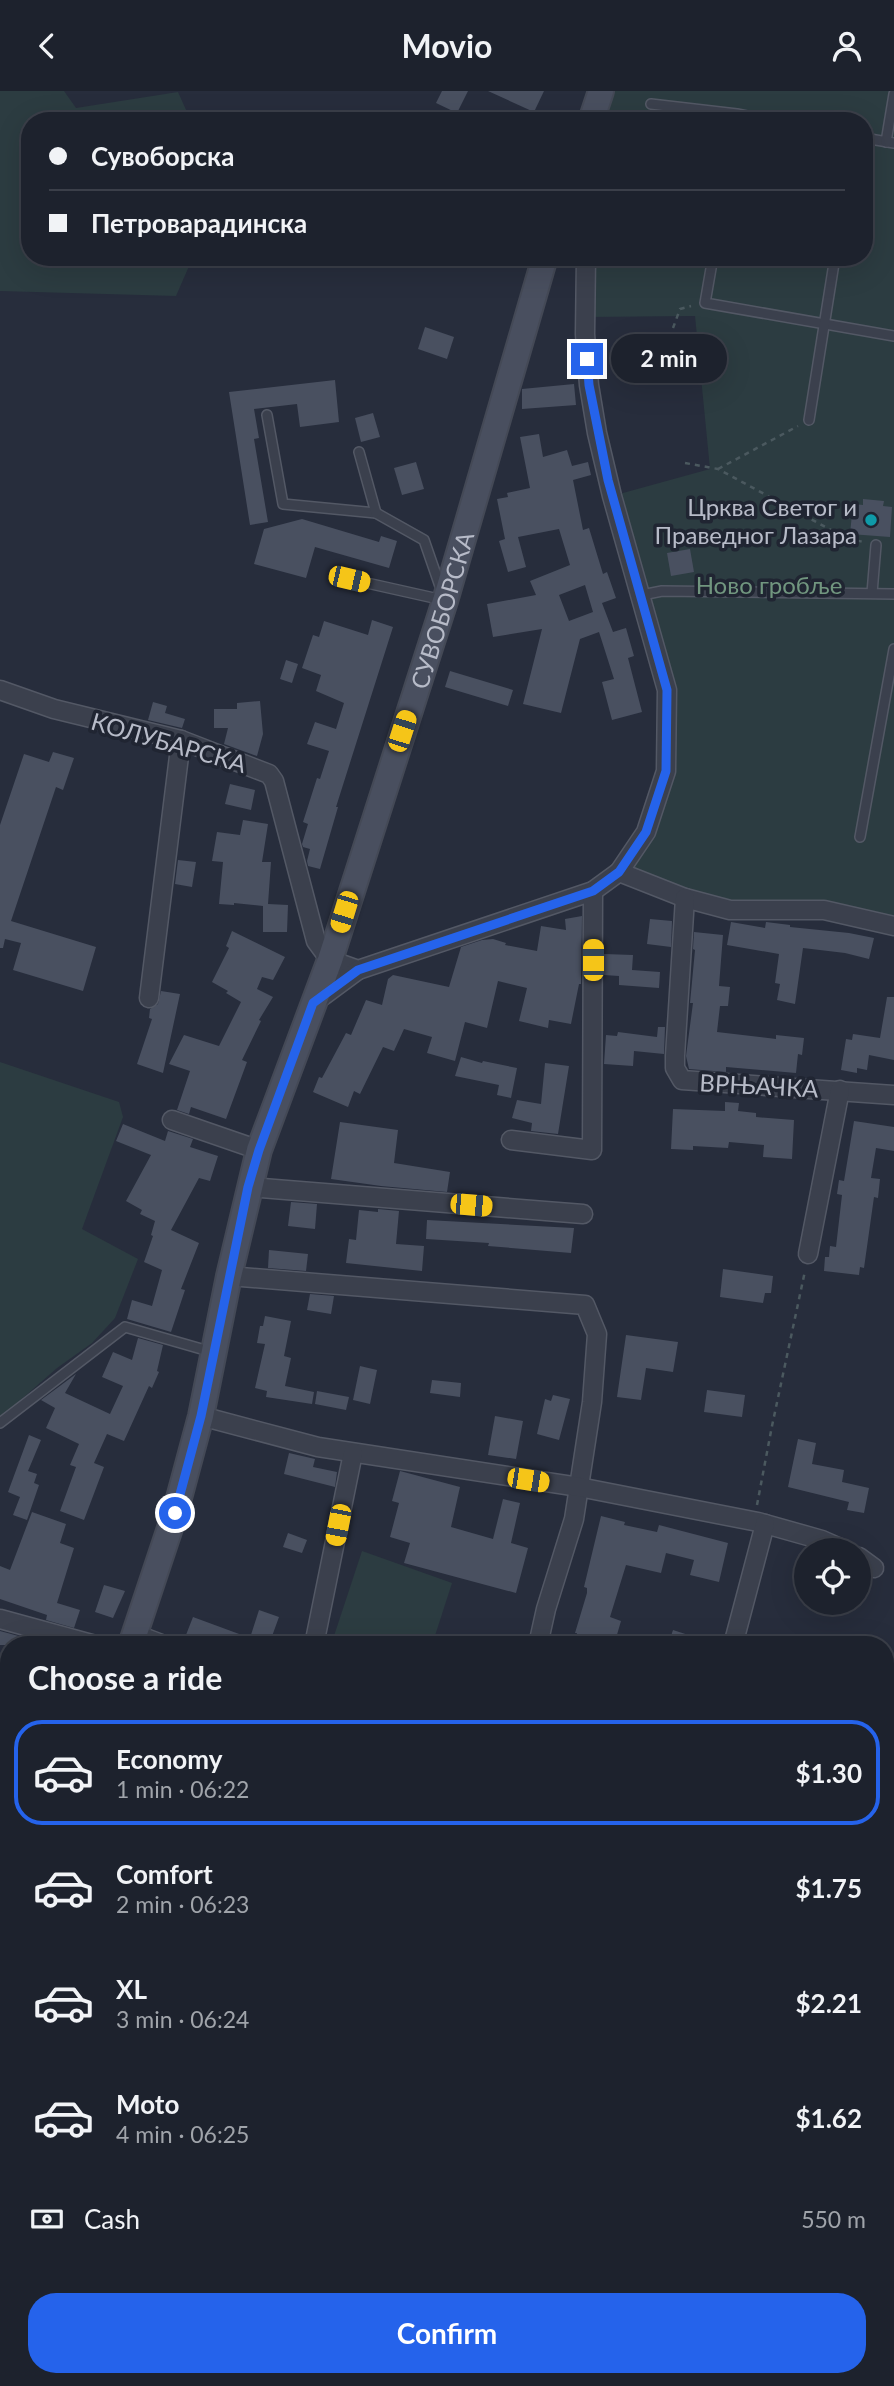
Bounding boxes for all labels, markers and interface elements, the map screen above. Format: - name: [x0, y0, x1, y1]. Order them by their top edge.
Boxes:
- text: Movio: [401, 26, 493, 65]
- icon: back: [28, 27, 66, 65]
- icon: person: [828, 27, 866, 65]
- text: Сувоборска: [91, 140, 234, 172]
- text: Петроварадинска: [91, 207, 307, 239]
- callout: 2 min: [612, 335, 727, 383]
- route end: [571, 343, 603, 375]
- text: 2 min: [640, 344, 698, 372]
- place label: Црква Светог и Праведног Лазара: [655, 492, 857, 549]
- marker: Црква Светог и Праведног Лазара: [863, 512, 879, 528]
- street label: СУВОБОРСКА: [403, 527, 479, 692]
- car: [327, 564, 372, 594]
- park label: Ново гробље: [696, 570, 842, 599]
- street label: КОЛУБАРСКА: [88, 706, 251, 778]
- car: [386, 708, 419, 754]
- car: [328, 889, 361, 935]
- car: [583, 939, 604, 981]
- street label: ВРЊАЧКА: [699, 1067, 820, 1103]
- car: [450, 1193, 493, 1217]
- car: [506, 1466, 551, 1494]
- route start: [159, 1497, 191, 1529]
- car: [324, 1502, 353, 1548]
- map controls: [794, 1538, 871, 1615]
- button: locate: [794, 1538, 871, 1615]
- text: Choose a ride: [28, 1658, 222, 1697]
- icon: car: [32, 1741, 95, 1804]
- text: Economy: [116, 1743, 222, 1775]
- text: $1.30: [796, 1757, 862, 1789]
- text: 1 min · 06:22: [116, 1775, 249, 1803]
- icon: car: [32, 1856, 95, 1919]
- text: Comfort: [116, 1858, 213, 1890]
- text: $1.75: [796, 1872, 862, 1904]
- text: 2 min · 06:23: [116, 1890, 249, 1918]
- icon: car: [32, 1971, 95, 2034]
- text: XL: [116, 1973, 147, 2005]
- text: $2.21: [796, 1987, 862, 2019]
- text: 3 min · 06:24: [116, 2005, 249, 2033]
- icon: car: [32, 2086, 95, 2149]
- text: Moto: [116, 2088, 179, 2120]
- text: $1.62: [796, 2102, 862, 2134]
- text: 4 min · 06:25: [116, 2120, 249, 2148]
- icon: cash: [28, 2200, 66, 2238]
- text: Cash: [84, 2203, 140, 2235]
- text: 550 m: [801, 2205, 866, 2233]
- button: Confirm: [28, 2293, 866, 2373]

